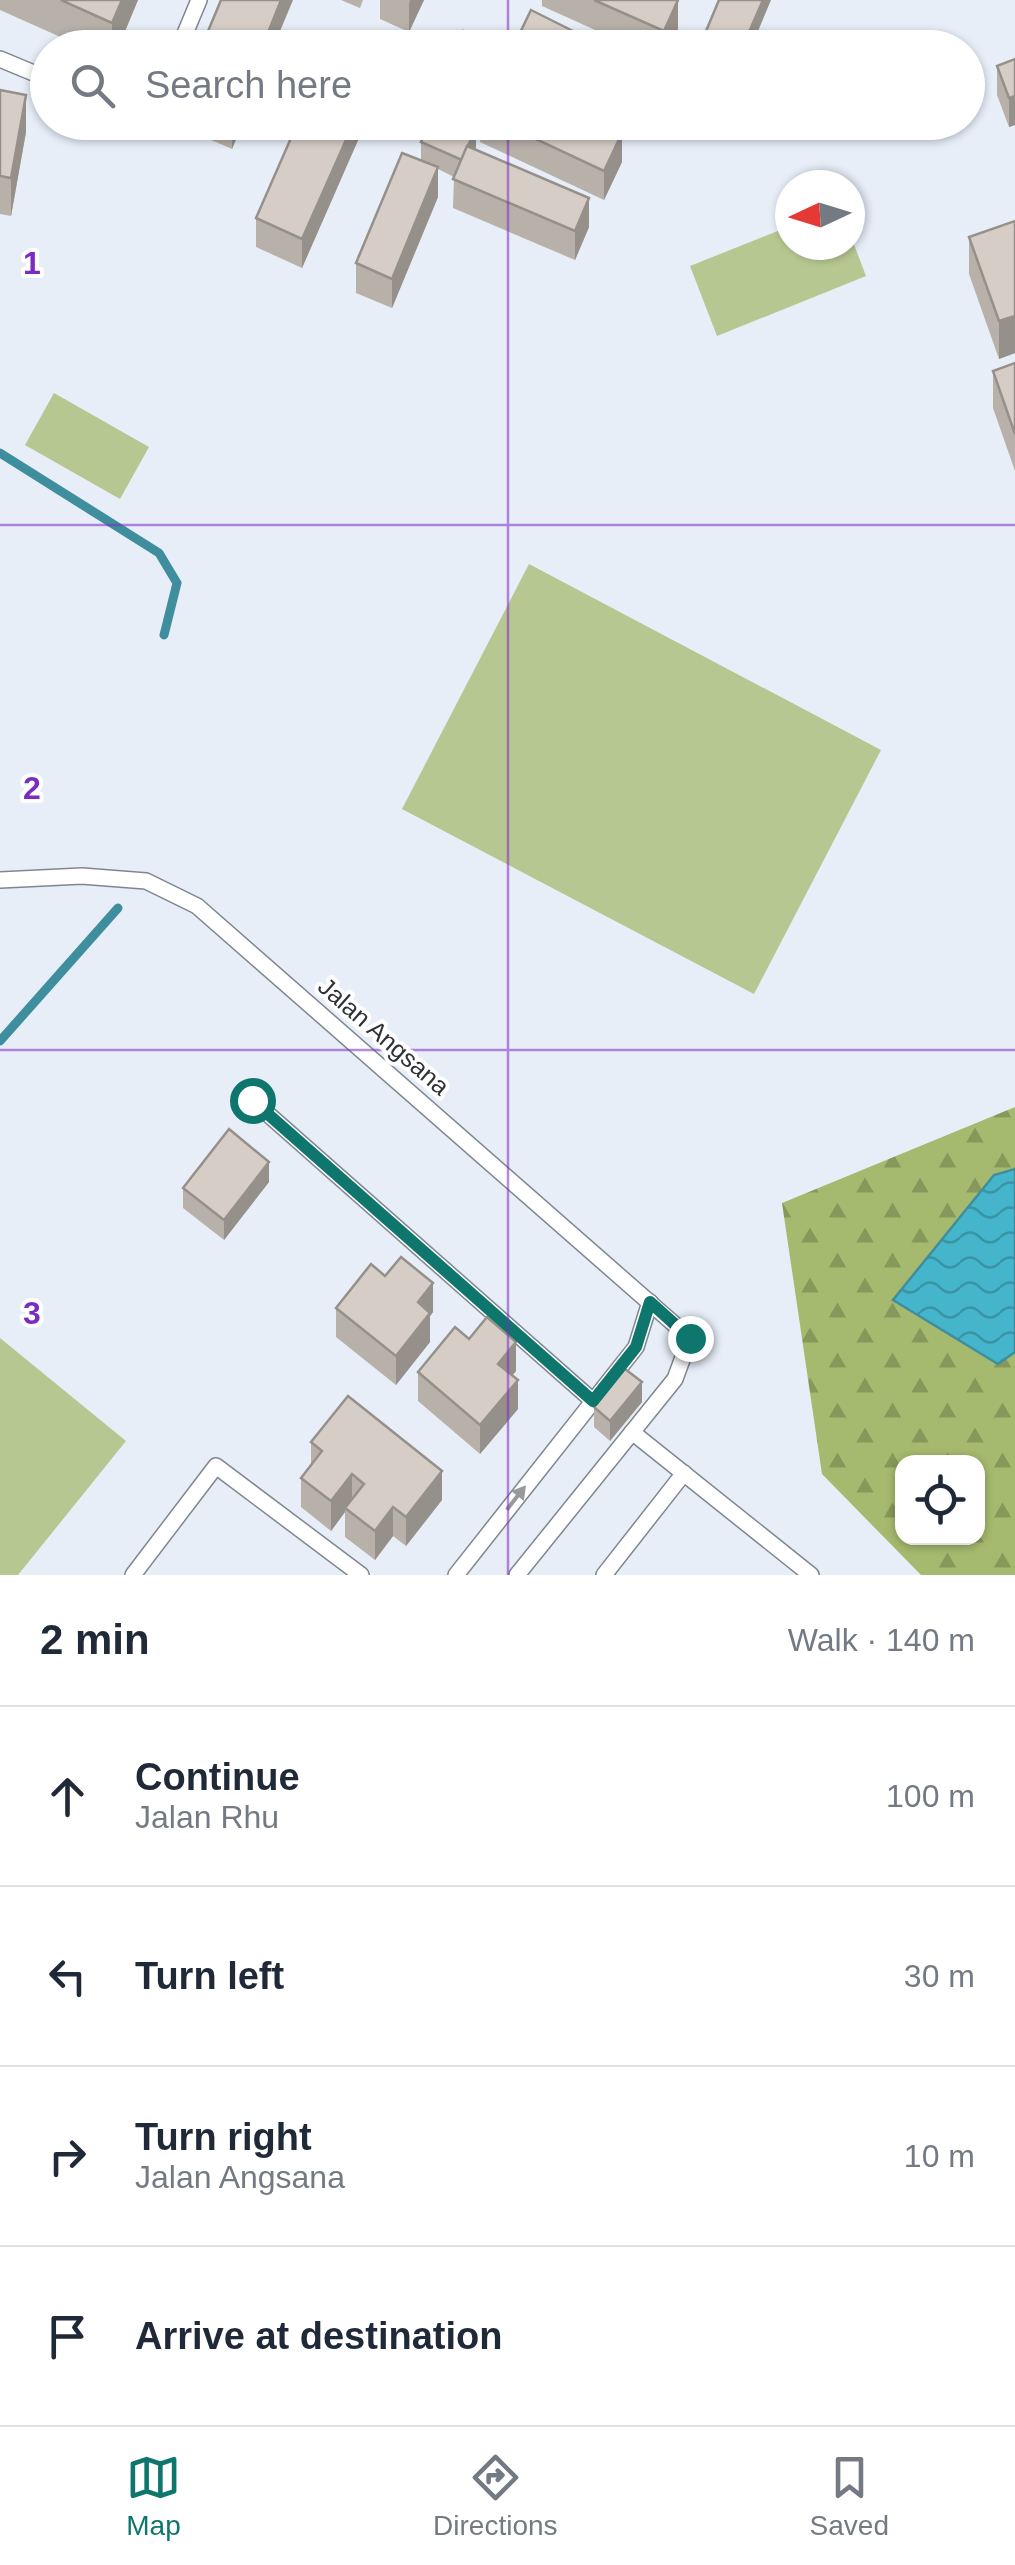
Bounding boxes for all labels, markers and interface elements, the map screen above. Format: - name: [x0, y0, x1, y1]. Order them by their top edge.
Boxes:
- search box: [30, 30, 985, 140]
- icon: search: [65, 58, 120, 113]
- text: Search here: [145, 64, 352, 106]
- north arrow: [775, 170, 865, 260]
- text: 1: [23, 245, 41, 281]
- text: 2: [23, 770, 41, 806]
- street label: Jalan Angsana: [313, 972, 455, 1100]
- route start: [230, 1078, 276, 1124]
- text: 3: [23, 1295, 41, 1331]
- route end: [668, 1316, 714, 1362]
- map controls: [895, 1455, 985, 1545]
- button: locate: [895, 1455, 985, 1545]
- one-way arrow: [505, 1486, 526, 1511]
- text: 2 min: [40, 1616, 150, 1663]
- text: Walk · 140 m: [788, 1622, 975, 1658]
- text: Continue: [135, 1756, 300, 1798]
- icon: ahead: [40, 1769, 95, 1824]
- text: 100 m: [886, 1778, 975, 1814]
- text: Jalan Rhu: [135, 1799, 279, 1835]
- icon: left: [40, 1949, 95, 2004]
- text: Turn left: [135, 1955, 284, 1997]
- text: 30 m: [904, 1958, 975, 1994]
- text: Turn right: [135, 2116, 312, 2158]
- icon: right: [40, 2129, 95, 2184]
- text: 10 m: [904, 2138, 975, 2174]
- text: Jalan Angsana: [135, 2159, 345, 2195]
- icon: arrive: [40, 2309, 95, 2364]
- text: Arrive at destination: [135, 2315, 502, 2357]
- tab: Map: [126, 2450, 181, 2542]
- tab: Directions: [433, 2450, 558, 2542]
- tab: Saved: [810, 2450, 889, 2542]

